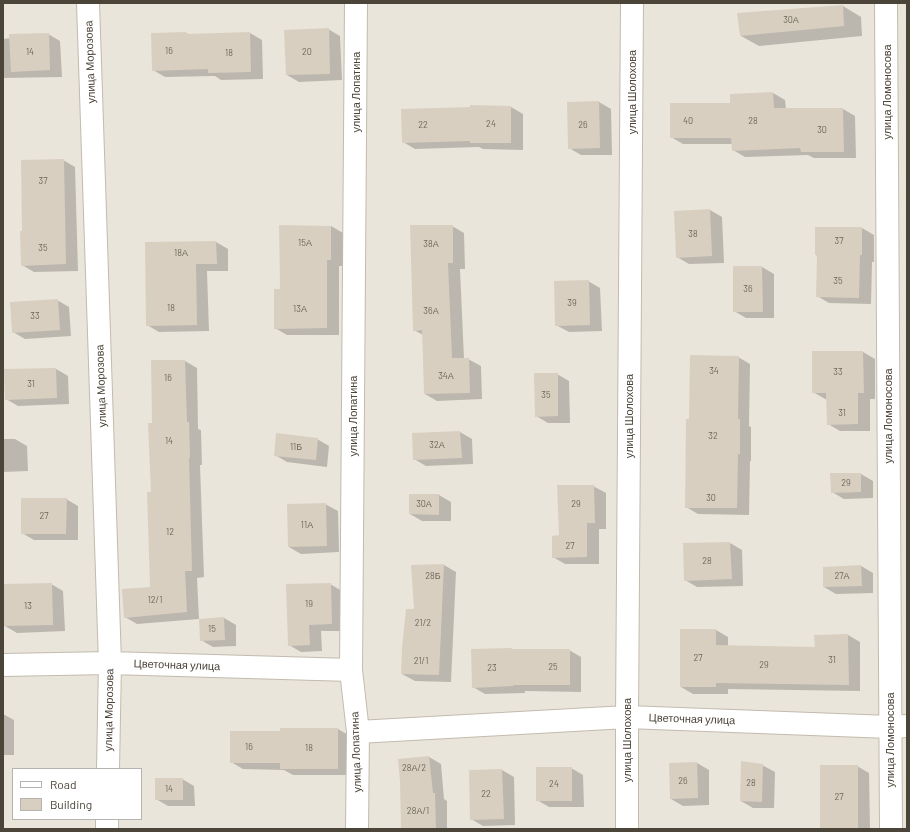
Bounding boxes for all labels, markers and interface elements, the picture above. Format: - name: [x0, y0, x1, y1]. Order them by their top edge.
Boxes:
- house number: 30А: [783, 15, 799, 25]
- street label: улица Морозова: [82, 20, 98, 104]
- street label: улица Ломоносова: [880, 44, 894, 140]
- house number: 16: [165, 46, 173, 56]
- house number: 14: [26, 47, 34, 57]
- house number: 20: [302, 47, 312, 57]
- house number: 18: [225, 48, 233, 58]
- street label: улица Шолохова: [625, 50, 639, 134]
- street label: улица Лопатина: [349, 52, 363, 132]
- house number: 40: [683, 116, 693, 126]
- house number: 28: [748, 116, 758, 126]
- house number: 24: [486, 119, 496, 129]
- house number: 22: [418, 120, 428, 130]
- house number: 26: [578, 120, 588, 130]
- house number: 30: [817, 125, 827, 135]
- house number: 37: [39, 176, 47, 186]
- house number: 38: [688, 229, 698, 239]
- house number: 37: [835, 236, 843, 246]
- house number: 15А: [298, 238, 312, 248]
- house number: 38А: [423, 239, 439, 249]
- house number: 35: [38, 243, 48, 253]
- house number: 18А: [174, 248, 188, 258]
- house number: 35: [833, 276, 843, 286]
- house number: 36: [743, 284, 753, 294]
- house number: 39: [567, 298, 577, 308]
- house number: 18: [167, 303, 175, 313]
- house number: 13А: [293, 304, 307, 314]
- house number: 36А: [423, 306, 439, 316]
- house number: 33: [30, 311, 40, 321]
- street label: улица Морозова: [93, 344, 109, 428]
- house number: 34: [709, 366, 719, 376]
- house number: 33: [833, 367, 843, 377]
- street label: улица Ломоносова: [881, 368, 895, 464]
- house number: 34А: [438, 371, 454, 381]
- house number: 16: [164, 373, 172, 383]
- street label: улица Шолохова: [622, 374, 636, 458]
- street label: улица Лопатина: [346, 376, 360, 456]
- house number: 31: [27, 379, 35, 389]
- house number: 35: [541, 390, 551, 400]
- house number: 31: [838, 408, 846, 418]
- house number: 32: [708, 431, 718, 441]
- house number: 14: [165, 436, 173, 446]
- house number: 32А: [429, 440, 445, 450]
- house number: 11Б: [290, 442, 302, 452]
- house number: 29: [841, 478, 851, 488]
- house number: 30: [706, 493, 716, 503]
- house number: 30А: [416, 499, 432, 509]
- house number: 29: [571, 499, 581, 509]
- house number: 27: [39, 511, 49, 521]
- house number: 11А: [301, 520, 313, 530]
- house number: 12: [166, 527, 174, 537]
- house number: 27: [565, 541, 575, 551]
- house number: 28: [702, 556, 712, 566]
- house number: 28Б: [425, 571, 441, 581]
- house number: 27А: [834, 571, 850, 581]
- house number: 12/1: [148, 595, 162, 605]
- house number: 19: [305, 599, 313, 609]
- house number: 13: [24, 601, 32, 611]
- house number: 21/2: [415, 618, 431, 628]
- house number: 15: [208, 624, 216, 634]
- house number: 27: [693, 653, 703, 663]
- house number: 31: [828, 655, 836, 665]
- house number: 21/1: [414, 656, 428, 666]
- street label: Цветочная улица: [133, 657, 221, 673]
- house number: 29: [759, 660, 769, 670]
- house number: 25: [548, 662, 558, 672]
- house number: 23: [487, 663, 497, 673]
- street label: улица Морозова: [102, 668, 116, 752]
- street label: улица Ломоносова: [883, 692, 897, 788]
- street label: улица Шолохова: [620, 698, 634, 782]
- street label: улица Лопатина: [348, 711, 364, 793]
- street label: Цветочная улица: [648, 711, 736, 727]
- house number: 16: [245, 742, 253, 752]
- house number: 18: [305, 743, 313, 753]
- house number: 28А/2: [402, 763, 426, 773]
- legend: [12, 768, 142, 820]
- house number: 26: [678, 776, 688, 786]
- text: Road: [50, 777, 77, 791]
- house number: 28: [746, 778, 756, 788]
- house number: 24: [549, 779, 559, 789]
- house number: 14: [165, 784, 173, 794]
- house number: 22: [481, 789, 491, 799]
- house number: 27: [834, 792, 844, 802]
- text: Building: [50, 797, 92, 811]
- house number: 28А/1: [407, 806, 429, 816]

